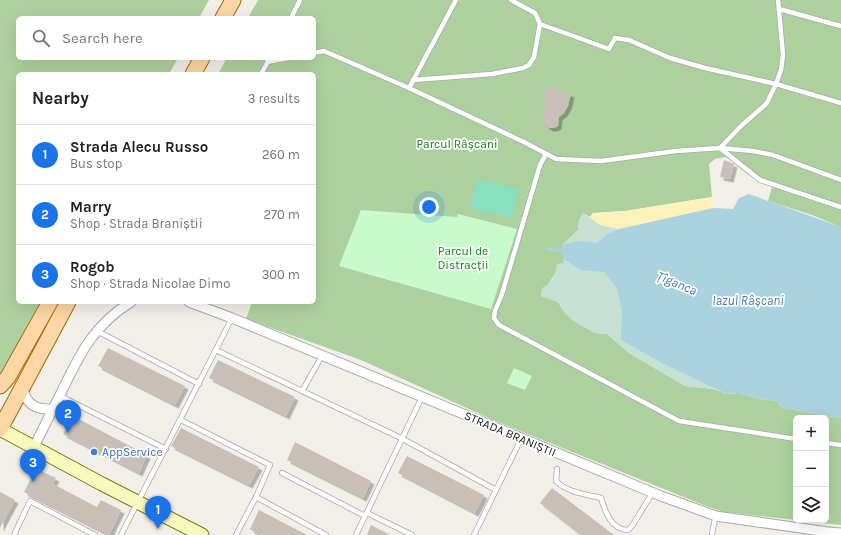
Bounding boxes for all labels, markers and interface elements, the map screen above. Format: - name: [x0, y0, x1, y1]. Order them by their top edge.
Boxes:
- search box: [16, 16, 316, 60]
- icon: search: [30, 27, 52, 49]
- text: Search here: [62, 29, 143, 47]
- text: Nearby: [32, 88, 89, 108]
- text: 3 results: [248, 91, 300, 106]
- park label: Parcul Râșcani: [416, 137, 498, 151]
- text: Strada Alecu Russo: [70, 138, 208, 156]
- text: 1: [43, 147, 47, 162]
- text: 260 m: [262, 147, 300, 162]
- text: Bus stop: [70, 156, 122, 171]
- your location: [419, 197, 439, 217]
- text: Marry: [70, 198, 111, 216]
- text: 2: [41, 207, 49, 222]
- text: 270 m: [263, 207, 300, 222]
- text: Shop · Strada Braniștii: [70, 216, 203, 231]
- park label: Parcul de Distracții: [437, 244, 489, 272]
- text: Rogob: [70, 258, 115, 276]
- text: 3: [41, 267, 49, 282]
- text: 300 m: [262, 267, 300, 282]
- water label: Țîganca: [654, 268, 700, 299]
- text: Shop · Strada Nicolae Dimo: [70, 276, 230, 291]
- water label: Iazul Râșcani: [712, 293, 784, 308]
- pin: 2: [55, 400, 81, 433]
- street label: STRADA BRANIȘTII: [462, 408, 558, 460]
- map controls: [793, 415, 829, 523]
- button: +: [793, 415, 829, 451]
- place label: AppService: [102, 445, 163, 459]
- marker: AppService: [89, 447, 99, 457]
- pin: 3: [20, 449, 46, 482]
- button: −: [793, 451, 829, 487]
- button: layers: [793, 487, 829, 523]
- pin: 1: [145, 496, 171, 529]

